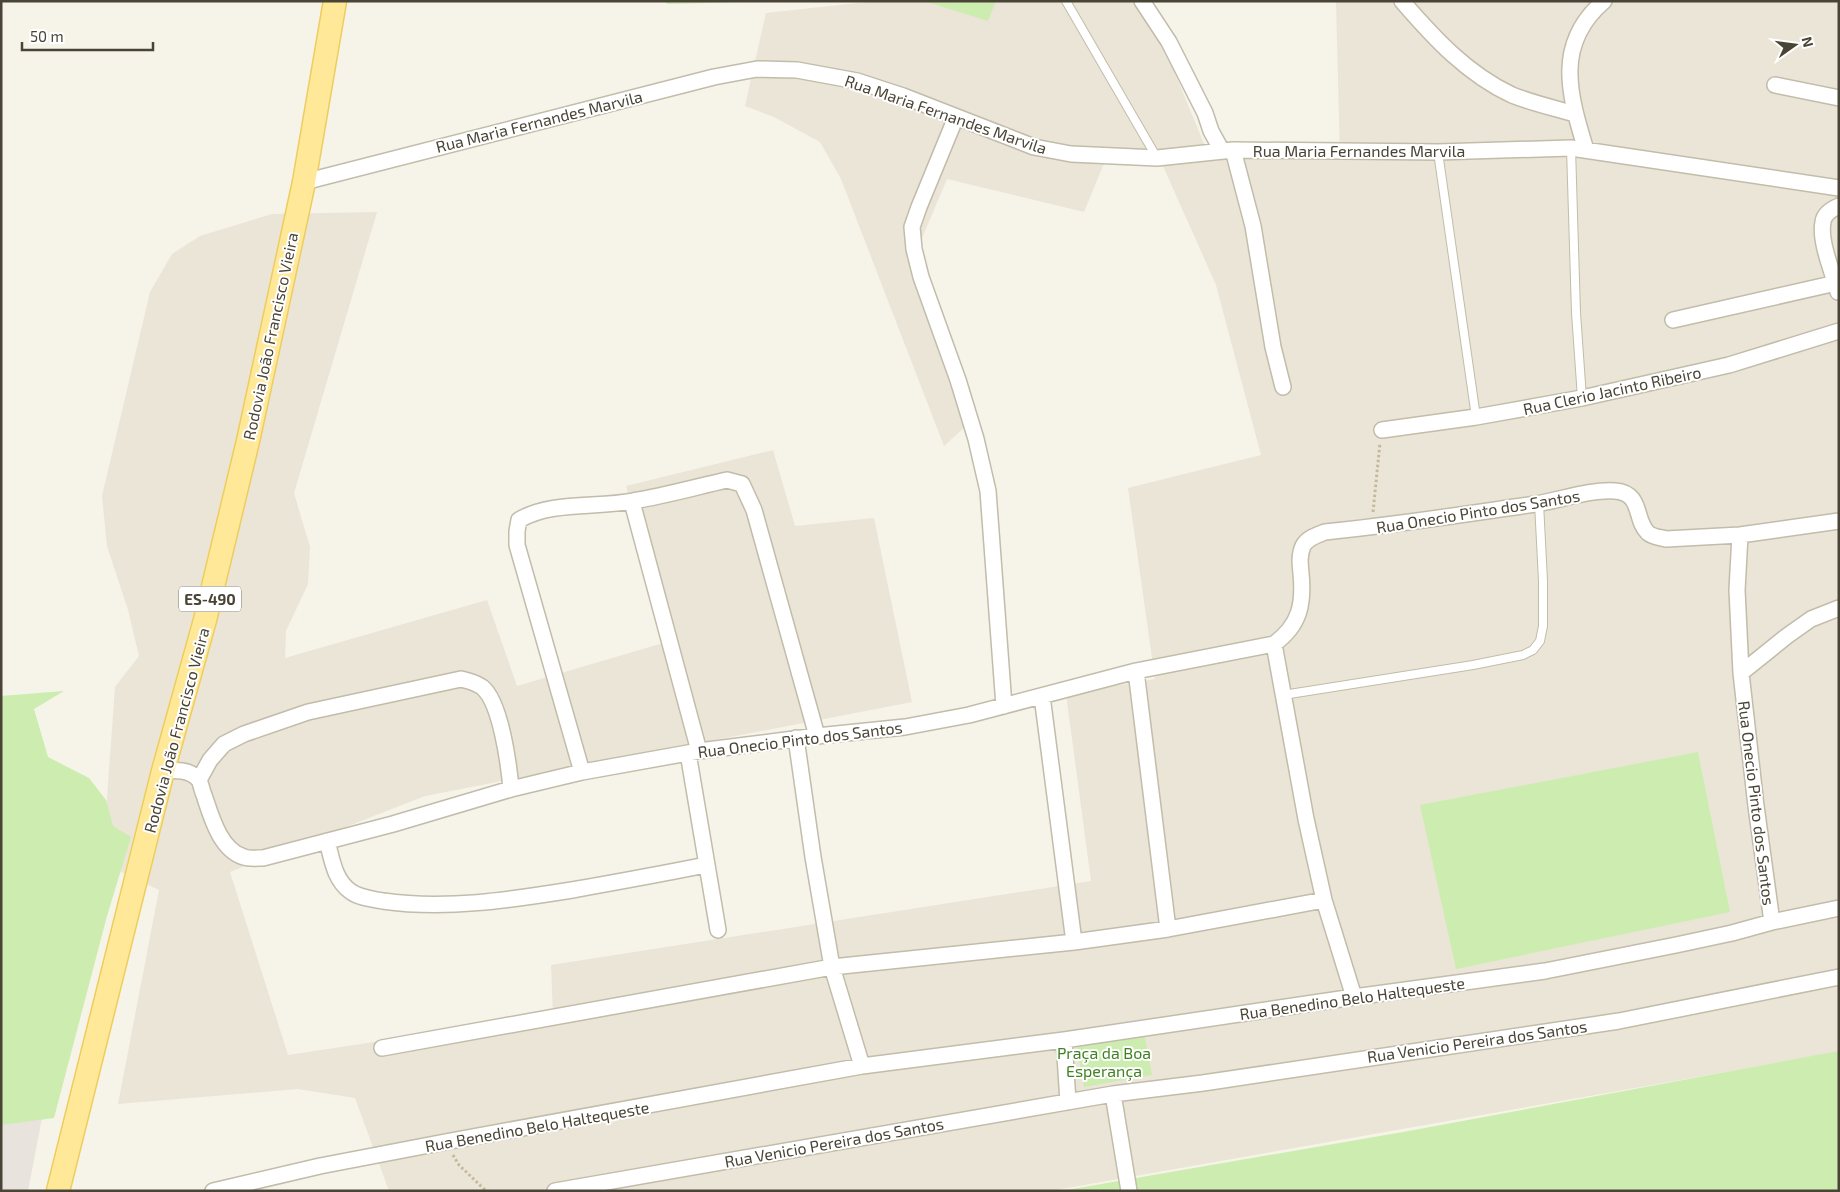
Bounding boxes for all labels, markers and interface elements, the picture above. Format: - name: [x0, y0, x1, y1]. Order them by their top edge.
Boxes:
- scale bar: [22, 20, 154, 52]
- north arrow: [1770, 20, 1820, 70]
- text: 50 m: [30, 27, 64, 45]
- text: N: [1799, 35, 1818, 49]
- street label: Rua Maria Fernandes Marvila: [843, 70, 1049, 158]
- street label: Rua Maria Fernandes Marvila: [434, 86, 644, 156]
- street label: Rua Maria Fernandes Marvila: [1253, 141, 1465, 160]
- street label: Rodovia João Francisco Vieira: [239, 230, 301, 442]
- street label: Rua Clerio Jacinto Ribeiro: [1521, 362, 1703, 418]
- street label: Rua Onecio Pinto dos Santos: [1375, 485, 1581, 537]
- road number: ES-490: [179, 586, 241, 612]
- street label: Rodovia João Francisco Vieira: [139, 625, 213, 835]
- street label: Rua Onecio Pinto dos Santos: [1735, 700, 1779, 906]
- street label: Rua Onecio Pinto dos Santos: [697, 717, 903, 761]
- street label: Rua Benedino Belo Haltequeste: [1238, 973, 1466, 1023]
- street label: Rua Venicio Pereira dos Santos: [1366, 1016, 1588, 1066]
- park label: Praça da Boa Esperança: [1057, 1043, 1151, 1081]
- street label: Rua Benedino Belo Haltequeste: [423, 1097, 651, 1155]
- street label: Rua Venicio Pereira dos Santos: [723, 1113, 945, 1171]

